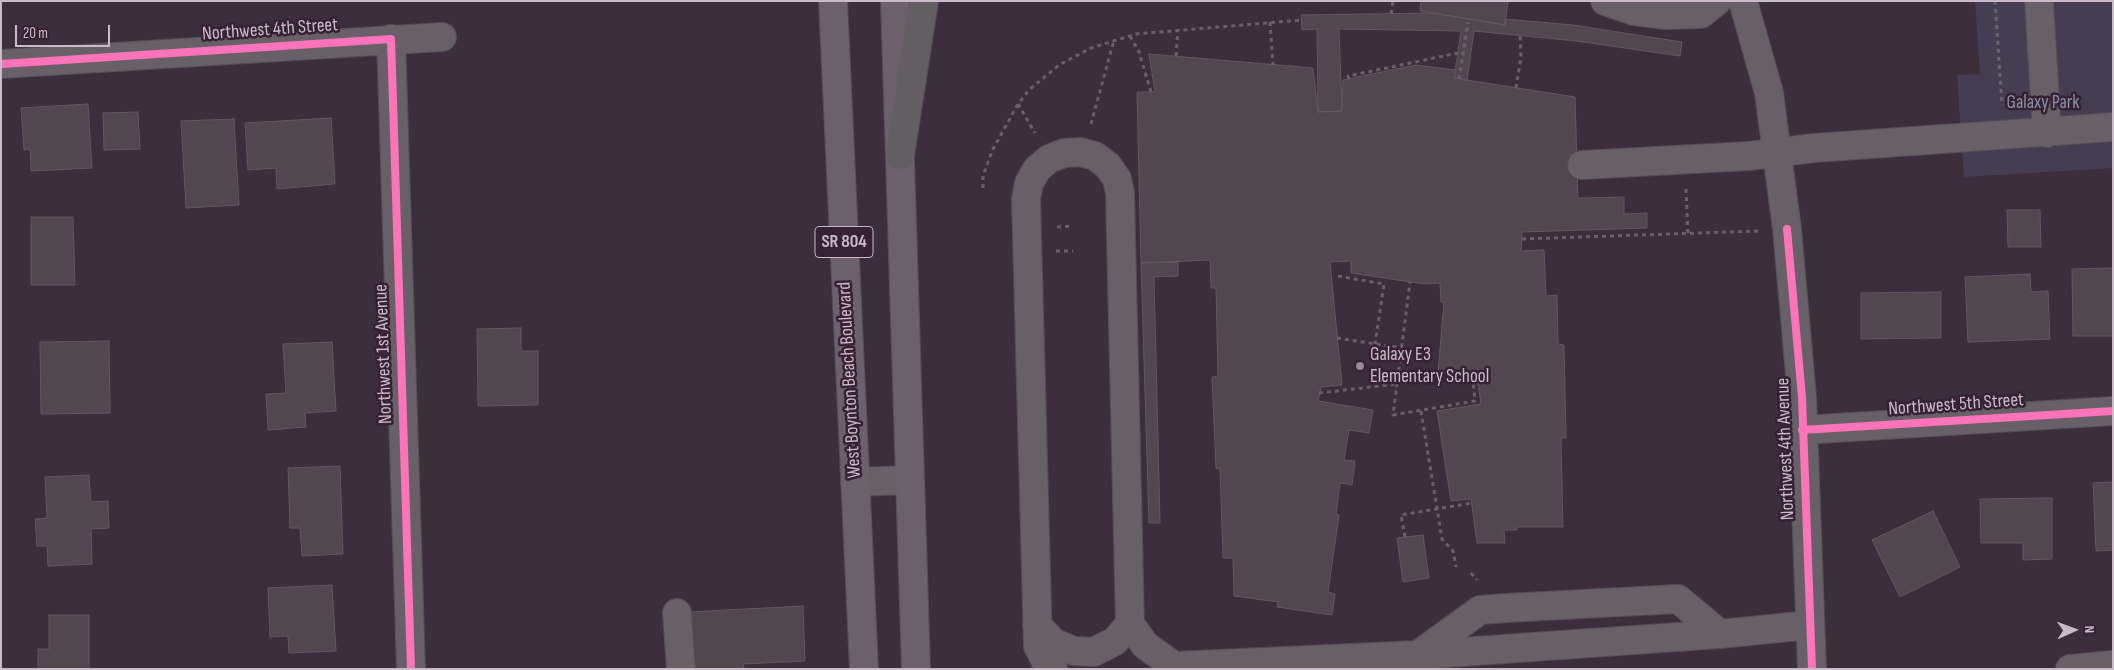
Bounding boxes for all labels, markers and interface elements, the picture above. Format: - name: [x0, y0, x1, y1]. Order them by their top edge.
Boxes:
- street label: Northwest 4th Street: [201, 14, 339, 46]
- scale bar: [18, 15, 112, 47]
- text: 20 m: [23, 24, 48, 43]
- park label: Galaxy Park: [2007, 92, 2079, 114]
- road number: SR 804: [815, 226, 873, 258]
- street label: West Boynton Beach Boulevard: [833, 281, 867, 479]
- street label: Northwest 1st Avenue: [370, 284, 398, 424]
- place label: Galaxy E3 Elementary School: [1370, 344, 1489, 388]
- marker: Galaxy E3 Elementary School: [1354, 360, 1366, 372]
- street label: Northwest 4th Avenue: [1772, 377, 1800, 521]
- street label: Northwest 5th Street: [1888, 389, 2024, 421]
- north arrow: [2049, 605, 2099, 655]
- text: N: [2081, 625, 2098, 633]

